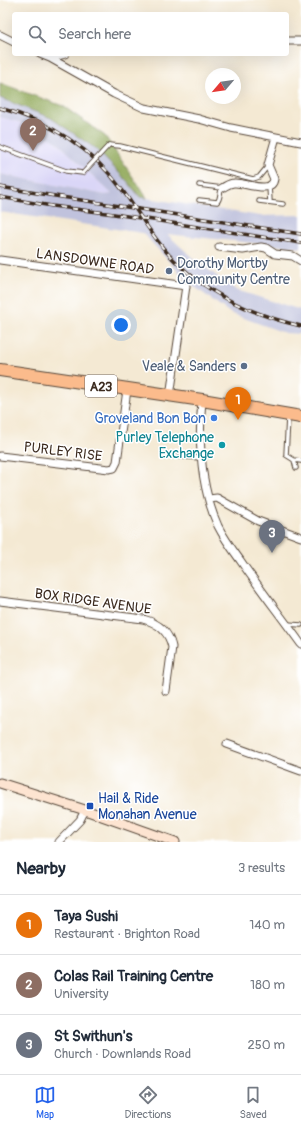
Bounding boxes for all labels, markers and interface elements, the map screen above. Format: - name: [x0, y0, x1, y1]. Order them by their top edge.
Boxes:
- search box: [12, 12, 289, 56]
- icon: search: [26, 23, 48, 45]
- text: Search here: [58, 25, 131, 44]
- north arrow: [205, 68, 241, 104]
- pin: 2: [20, 118, 46, 151]
- street label: LANSDOWNE ROAD: [35, 245, 155, 278]
- place label: Dorothy Mortby Community Centre: [177, 255, 290, 288]
- marker: Dorothy Mortby Community Centre: [164, 266, 174, 276]
- your location: [111, 315, 131, 335]
- place label: Veale & Sanders: [142, 358, 237, 375]
- marker: Veale & Sanders: [239, 361, 249, 371]
- road number: A23: [85, 375, 117, 397]
- pin: 1: [225, 387, 251, 420]
- place label: Groveland Bon Bon: [95, 410, 206, 427]
- marker: Groveland Bon Bon: [209, 413, 219, 423]
- place label: Purley Telephone Exchange: [116, 429, 214, 462]
- street label: PURLEY RISE: [23, 438, 103, 465]
- marker: Purley Telephone Exchange: [217, 440, 227, 450]
- pin: 3: [259, 520, 285, 553]
- street label: BOX RIDGE AVENUE: [34, 585, 152, 618]
- place label: Hail & Ride Monahan Avenue: [98, 790, 197, 823]
- marker: Hail & Ride Monahan Avenue: [85, 801, 95, 811]
- text: Nearby: [16, 858, 65, 879]
- text: 3 results: [238, 860, 285, 876]
- text: Taya Sushi: [54, 907, 118, 926]
- text: 1: [26, 917, 32, 933]
- text: 140 m: [249, 917, 285, 933]
- text: Restaurant · Brighton Road: [54, 926, 200, 942]
- text: Colas Rail Training Centre: [54, 967, 213, 986]
- text: 2: [25, 977, 33, 993]
- text: 180 m: [250, 977, 285, 993]
- text: University: [54, 986, 108, 1002]
- text: St Swithun's: [54, 1027, 132, 1046]
- text: 3: [25, 1037, 33, 1053]
- text: 250 m: [247, 1037, 285, 1053]
- text: Church · Downlands Road: [54, 1046, 191, 1062]
- tab: Map: [34, 1084, 56, 1121]
- tab: Directions: [124, 1084, 171, 1121]
- tab: Saved: [240, 1084, 267, 1121]

